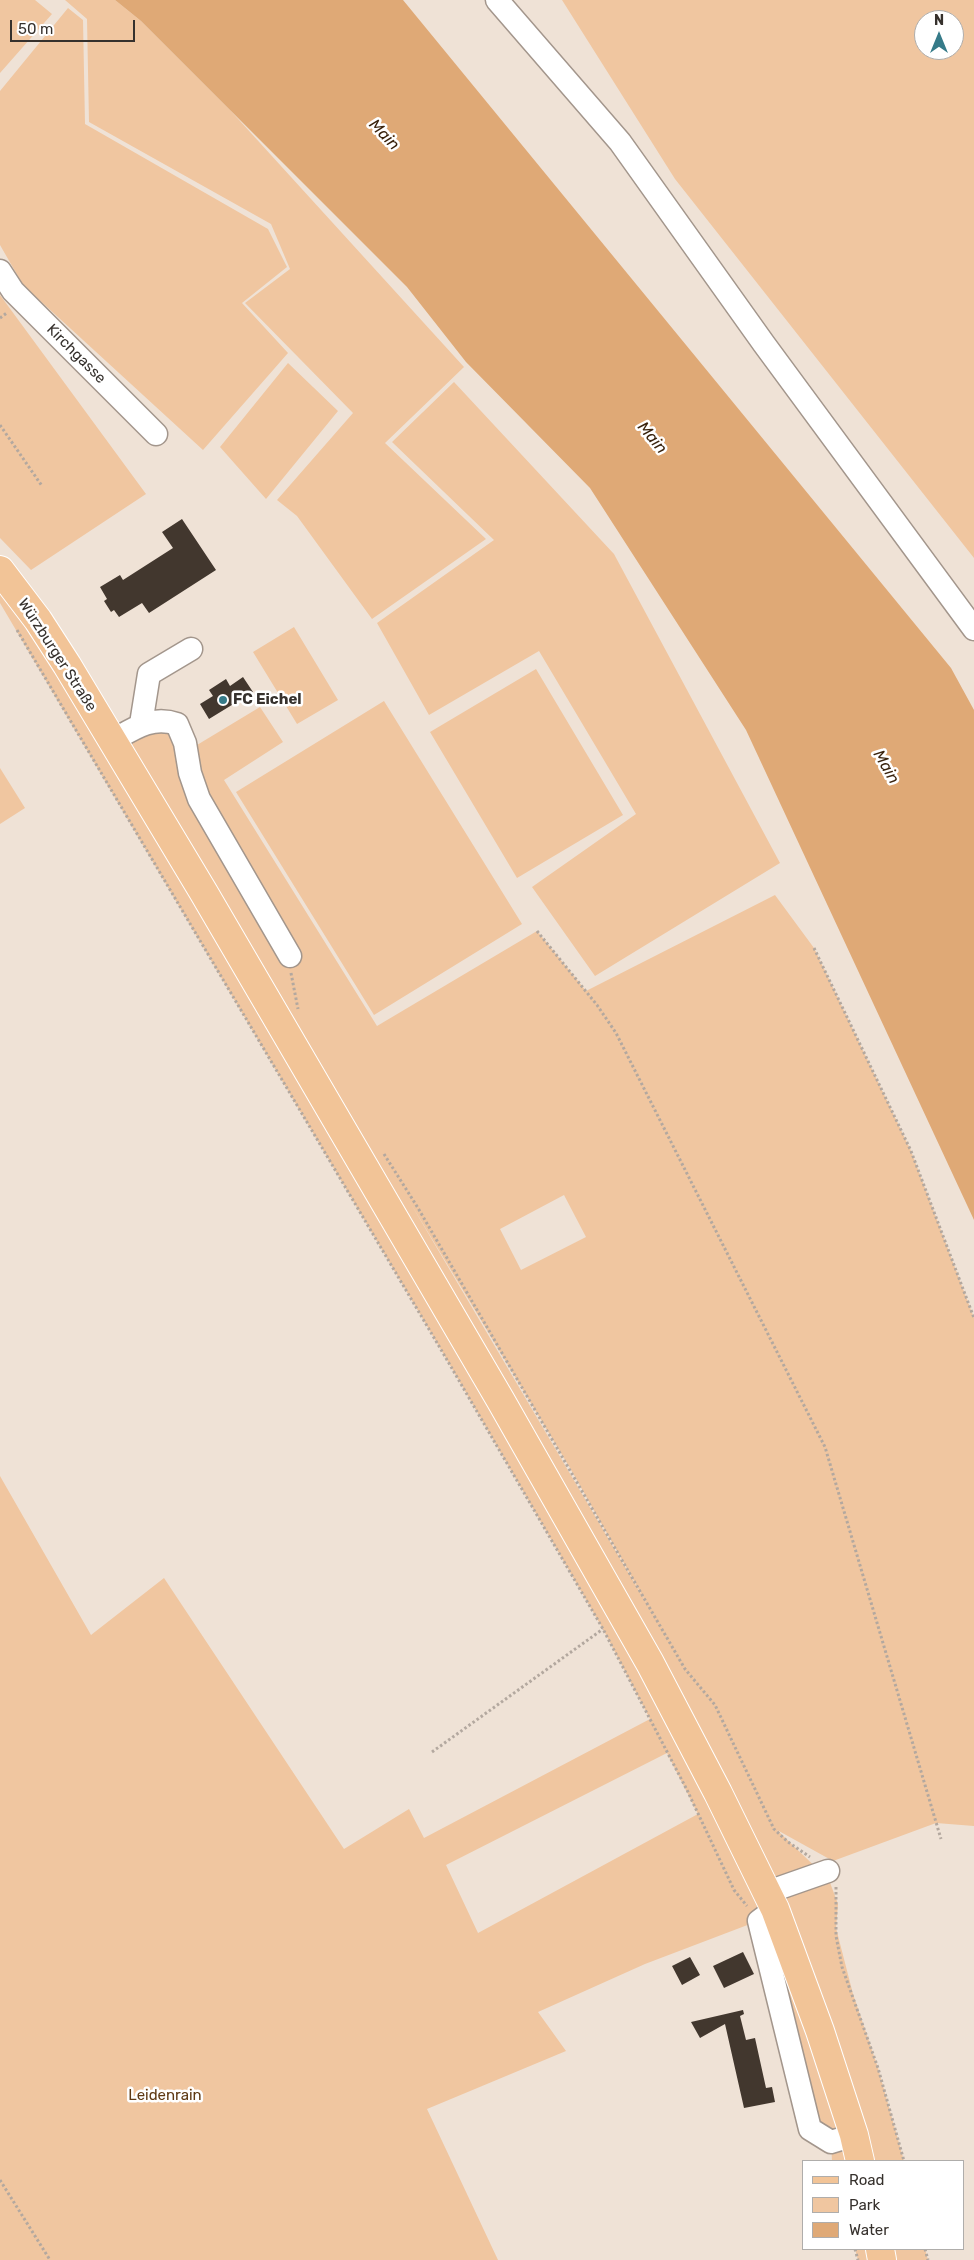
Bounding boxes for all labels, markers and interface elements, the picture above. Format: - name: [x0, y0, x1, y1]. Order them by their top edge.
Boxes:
- scale bar: [12, 10, 138, 42]
- north arrow: [914, 10, 964, 60]
- text: N: [934, 12, 944, 29]
- text: 50 m: [18, 20, 53, 38]
- water label: Main: [365, 115, 403, 155]
- street label: Kirchgasse: [43, 321, 109, 387]
- water label: Main: [633, 418, 671, 458]
- street label: Würzburger Straße: [14, 595, 100, 715]
- place label: FC Eichel: [233, 691, 302, 709]
- marker: FC Eichel: [217, 694, 229, 706]
- water label: Main: [869, 747, 903, 787]
- park label: Leidenrain: [128, 2087, 202, 2105]
- legend: [802, 2160, 964, 2250]
- text: Road: [849, 2171, 885, 2189]
- text: Park: [849, 2196, 880, 2214]
- text: Water: [849, 2221, 889, 2239]

